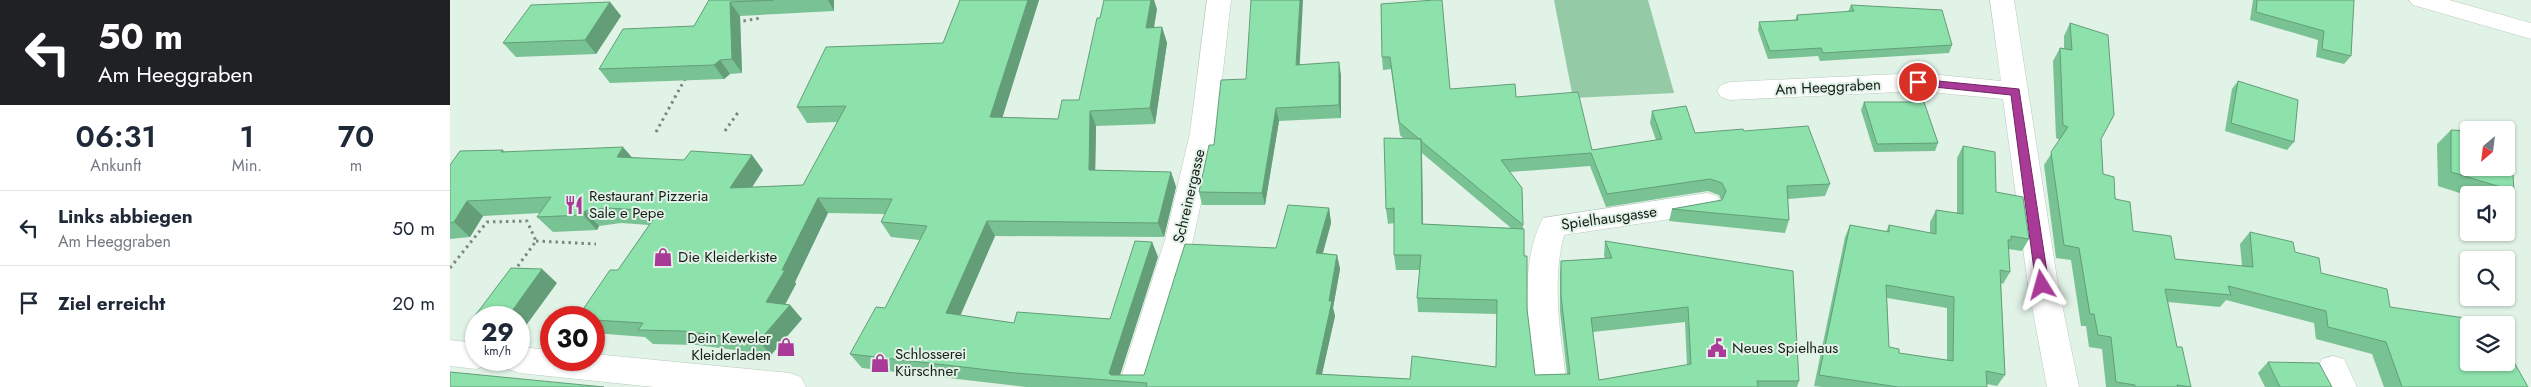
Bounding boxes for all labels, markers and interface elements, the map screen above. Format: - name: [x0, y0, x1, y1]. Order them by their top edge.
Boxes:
- text: 50 m: [98, 12, 183, 62]
- icon: left: [15, 20, 80, 85]
- text: Am Heeggraben: [98, 58, 253, 90]
- pin: [1897, 61, 1939, 103]
- icon: arrive: [1904, 68, 1932, 96]
- street label: Am Heeggraben: [1775, 73, 1881, 101]
- text: 06:31: [76, 115, 156, 158]
- text: 1: [240, 115, 254, 158]
- text: 70: [338, 115, 374, 158]
- north arrow: [2460, 121, 2515, 176]
- map controls: [2460, 121, 2515, 371]
- street label: Schreinergasse: [1167, 147, 1211, 245]
- text: Ankunft: [90, 154, 141, 177]
- text: Min.: [232, 154, 262, 177]
- text: m: [350, 154, 362, 177]
- place label: Restaurant Pizzeria Sale e Pepe: [589, 185, 708, 224]
- button: sound: [2460, 186, 2515, 241]
- restaurant icon: Restaurant Pizzeria Sale e Pepe: [563, 194, 585, 216]
- street label: Spielhausgasse: [1560, 200, 1659, 236]
- text: Links abbiegen: [58, 203, 193, 230]
- icon: left: [15, 214, 43, 242]
- text: 50 m: [392, 215, 435, 242]
- text: Am Heeggraben: [58, 230, 171, 253]
- shop icon: Die Kleiderkiste: [652, 246, 674, 268]
- place label: Die Kleiderkiste: [678, 246, 777, 268]
- button: search: [2460, 251, 2515, 306]
- position arrow: [2015, 258, 2067, 310]
- icon: arrive: [15, 289, 43, 317]
- text: Ziel erreicht: [58, 290, 165, 317]
- text: 20 m: [392, 290, 435, 317]
- speed limit sign: 30: [540, 306, 605, 371]
- text: 29: [481, 314, 514, 350]
- button: layers: [2460, 316, 2515, 371]
- place label: Dein Keweler Kleiderladen: [687, 327, 772, 366]
- shop icon: Dein Keweler Kleiderladen: [775, 336, 797, 358]
- public building icon: Neues Spielhaus: [1706, 337, 1728, 359]
- place label: Neues Spielhaus: [1732, 337, 1838, 359]
- text: km/h: [484, 342, 511, 360]
- place label: Schlosserei Kürschner: [895, 343, 966, 382]
- shop icon: Schlosserei Kürschner: [869, 352, 891, 374]

